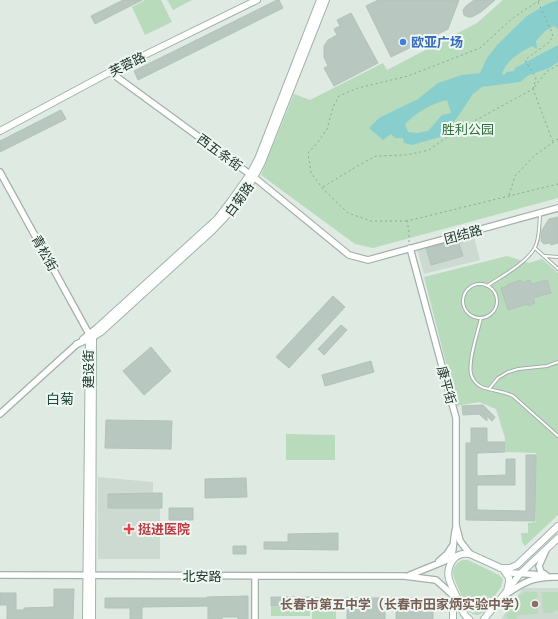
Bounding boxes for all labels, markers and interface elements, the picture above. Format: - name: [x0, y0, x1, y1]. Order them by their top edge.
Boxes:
- place label: 欧亚广场: [411, 33, 463, 51]
- marker: 欧亚广场: [398, 37, 408, 47]
- street label: 芙蓉路: [106, 47, 148, 81]
- park label: 胜利公园: [442, 120, 494, 138]
- street label: 西五条街: [194, 129, 246, 175]
- street label: 白菊路: [220, 178, 258, 220]
- street label: 团结路: [442, 220, 484, 248]
- street label: 青松街: [28, 232, 62, 274]
- street label: 建设街: [79, 349, 97, 389]
- street label: 康平街: [433, 364, 461, 406]
- district label: 白菊: [46, 389, 74, 408]
- place label: 挺进医院: [138, 520, 190, 538]
- marker: 挺进医院: [123, 523, 135, 535]
- street label: 北安路: [182, 567, 222, 585]
- place label: 长春市第五中学（长春市田家炳实验中学）: [280, 595, 527, 613]
- marker: 长春市第五中学（长春市田家炳实验中学）: [530, 599, 540, 609]

